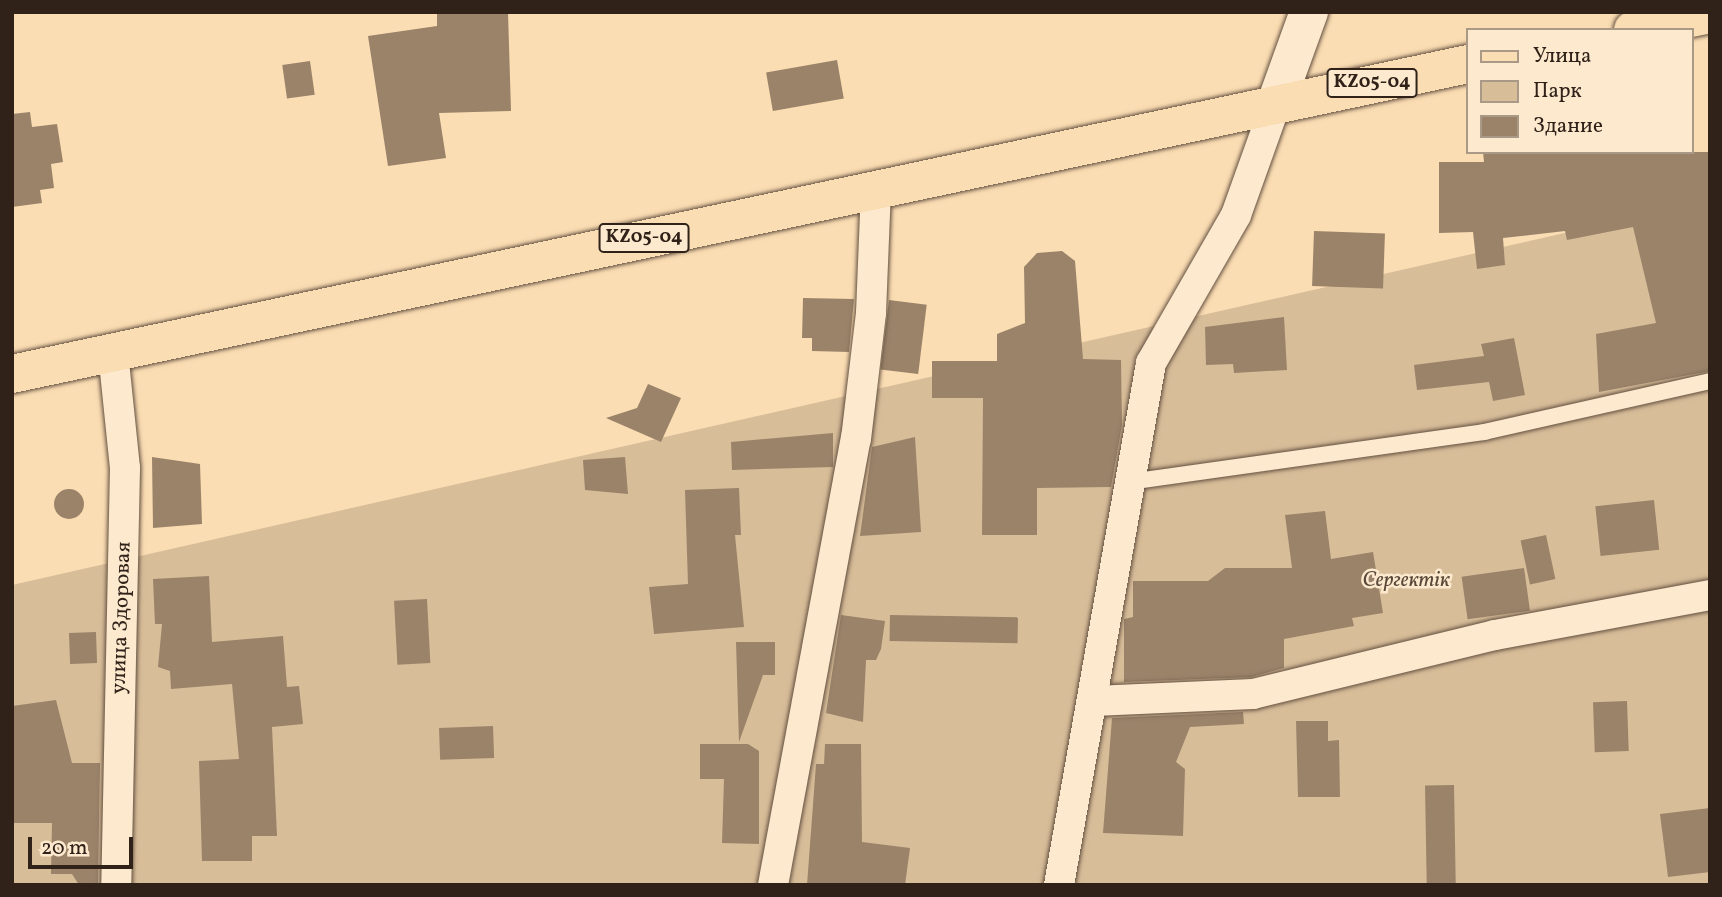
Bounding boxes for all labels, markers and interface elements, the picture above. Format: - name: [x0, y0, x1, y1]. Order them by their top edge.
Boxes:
- legend: [1466, 28, 1694, 154]
- text: Улица: [1533, 42, 1591, 71]
- road number: KZ05-04: [1326, 68, 1418, 99]
- text: Парк: [1533, 77, 1582, 106]
- text: Здание: [1533, 112, 1603, 141]
- road number: KZ05-04: [598, 222, 690, 254]
- street label: улица Здоровая: [107, 541, 137, 695]
- park label: Сергектік: [1362, 568, 1450, 594]
- scale bar: [32, 824, 136, 868]
- text: 20 m: [41, 834, 87, 863]

